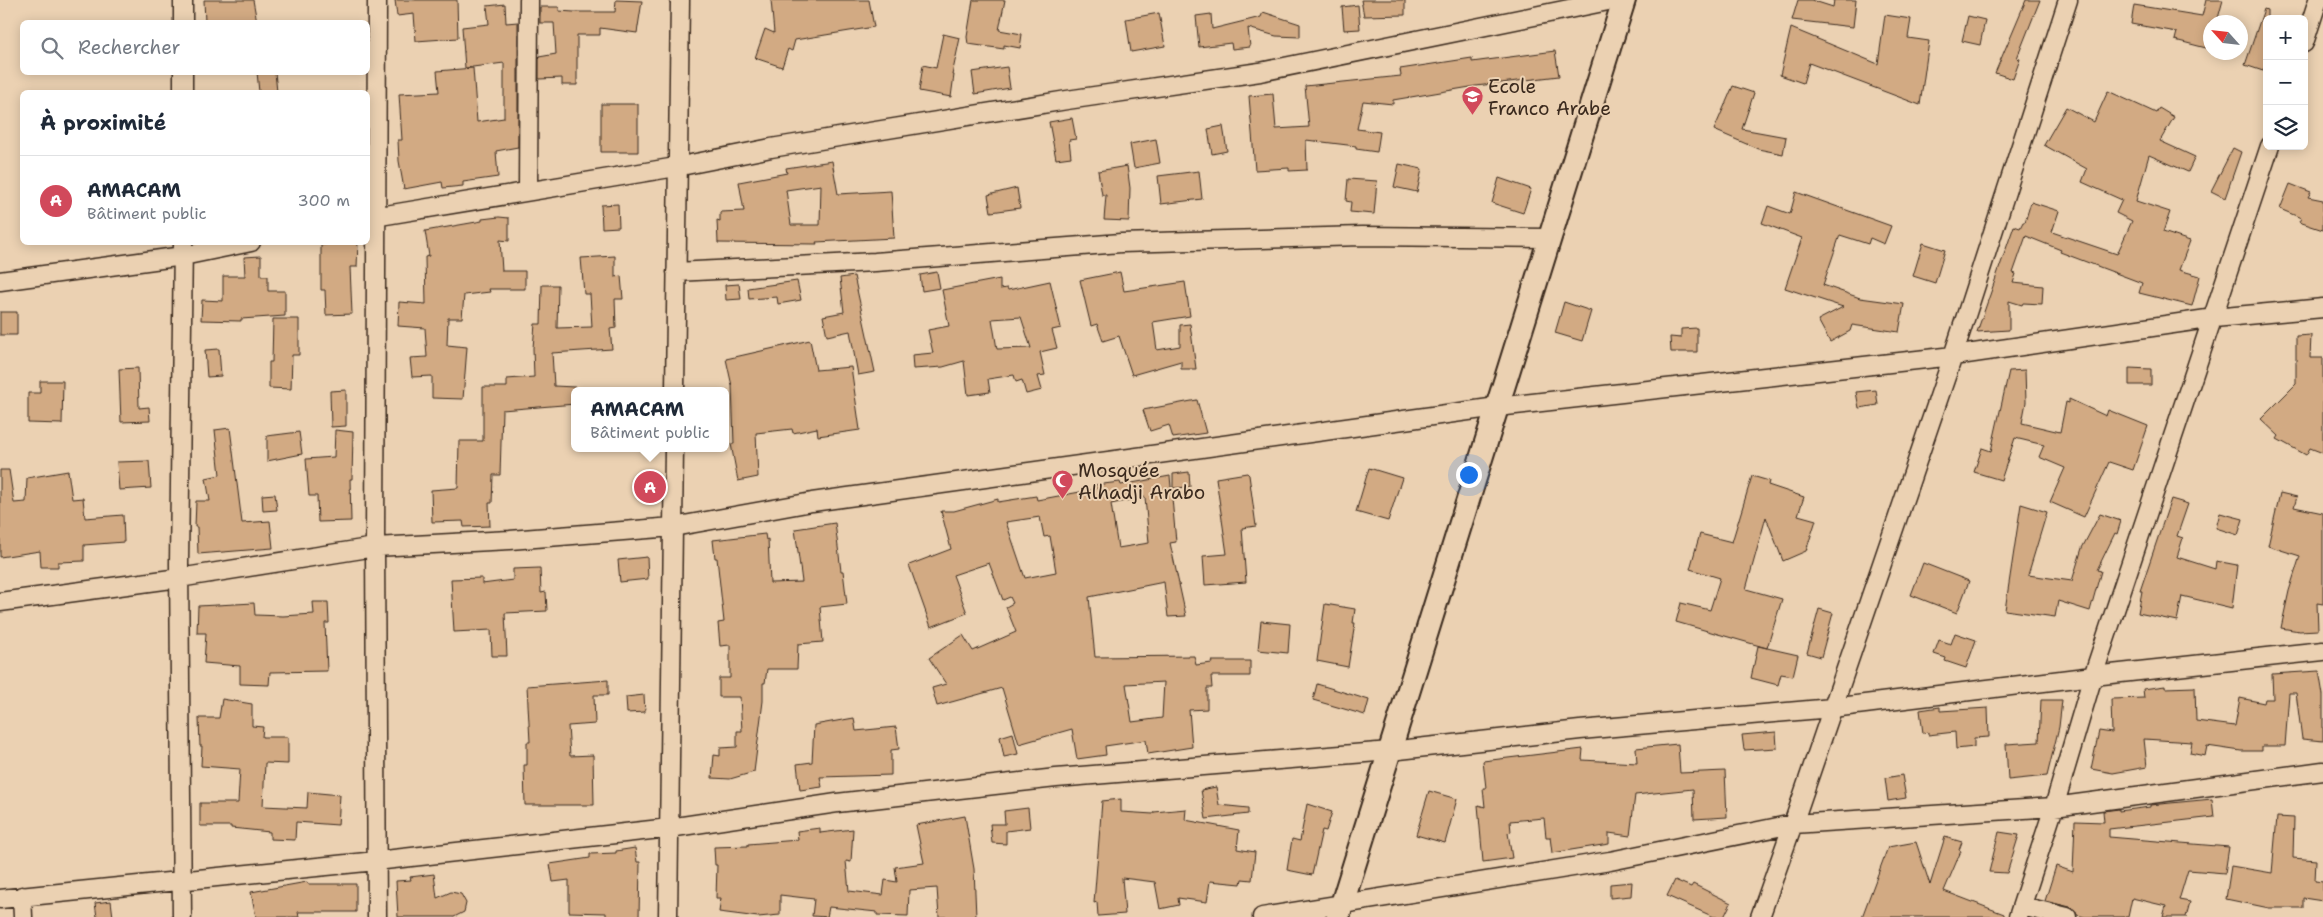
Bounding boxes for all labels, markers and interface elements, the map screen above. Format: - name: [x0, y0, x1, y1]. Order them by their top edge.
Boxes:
- north arrow: [2203, 15, 2248, 60]
- map controls: [2263, 15, 2308, 150]
- button: +: [2263, 15, 2308, 60]
- search box: [20, 20, 370, 75]
- icon: search: [38, 34, 66, 62]
- text: Rechercher: [78, 35, 181, 60]
- button: −: [2263, 60, 2308, 105]
- place label: Ecole Franco Arabe: [1488, 74, 1611, 121]
- school or university icon: Ecole Franco Arabe: [1460, 85, 1484, 116]
- button: layers: [2263, 105, 2308, 150]
- text: À proximité: [40, 109, 166, 137]
- text: AMACAM: [87, 178, 181, 203]
- text: A: [50, 190, 62, 211]
- text: 300 m: [298, 190, 350, 211]
- text: Bâtiment public: [87, 203, 207, 224]
- popup: [571, 387, 729, 452]
- text: AMACAM: [590, 397, 684, 422]
- text: Bâtiment public: [590, 422, 710, 443]
- place label: Mosquée Alhadji Arabo: [1078, 458, 1205, 505]
- your location: [1456, 462, 1482, 488]
- pin: A: [634, 468, 666, 506]
- mosque icon: Mosquée Alhadji Arabo: [1050, 469, 1074, 500]

